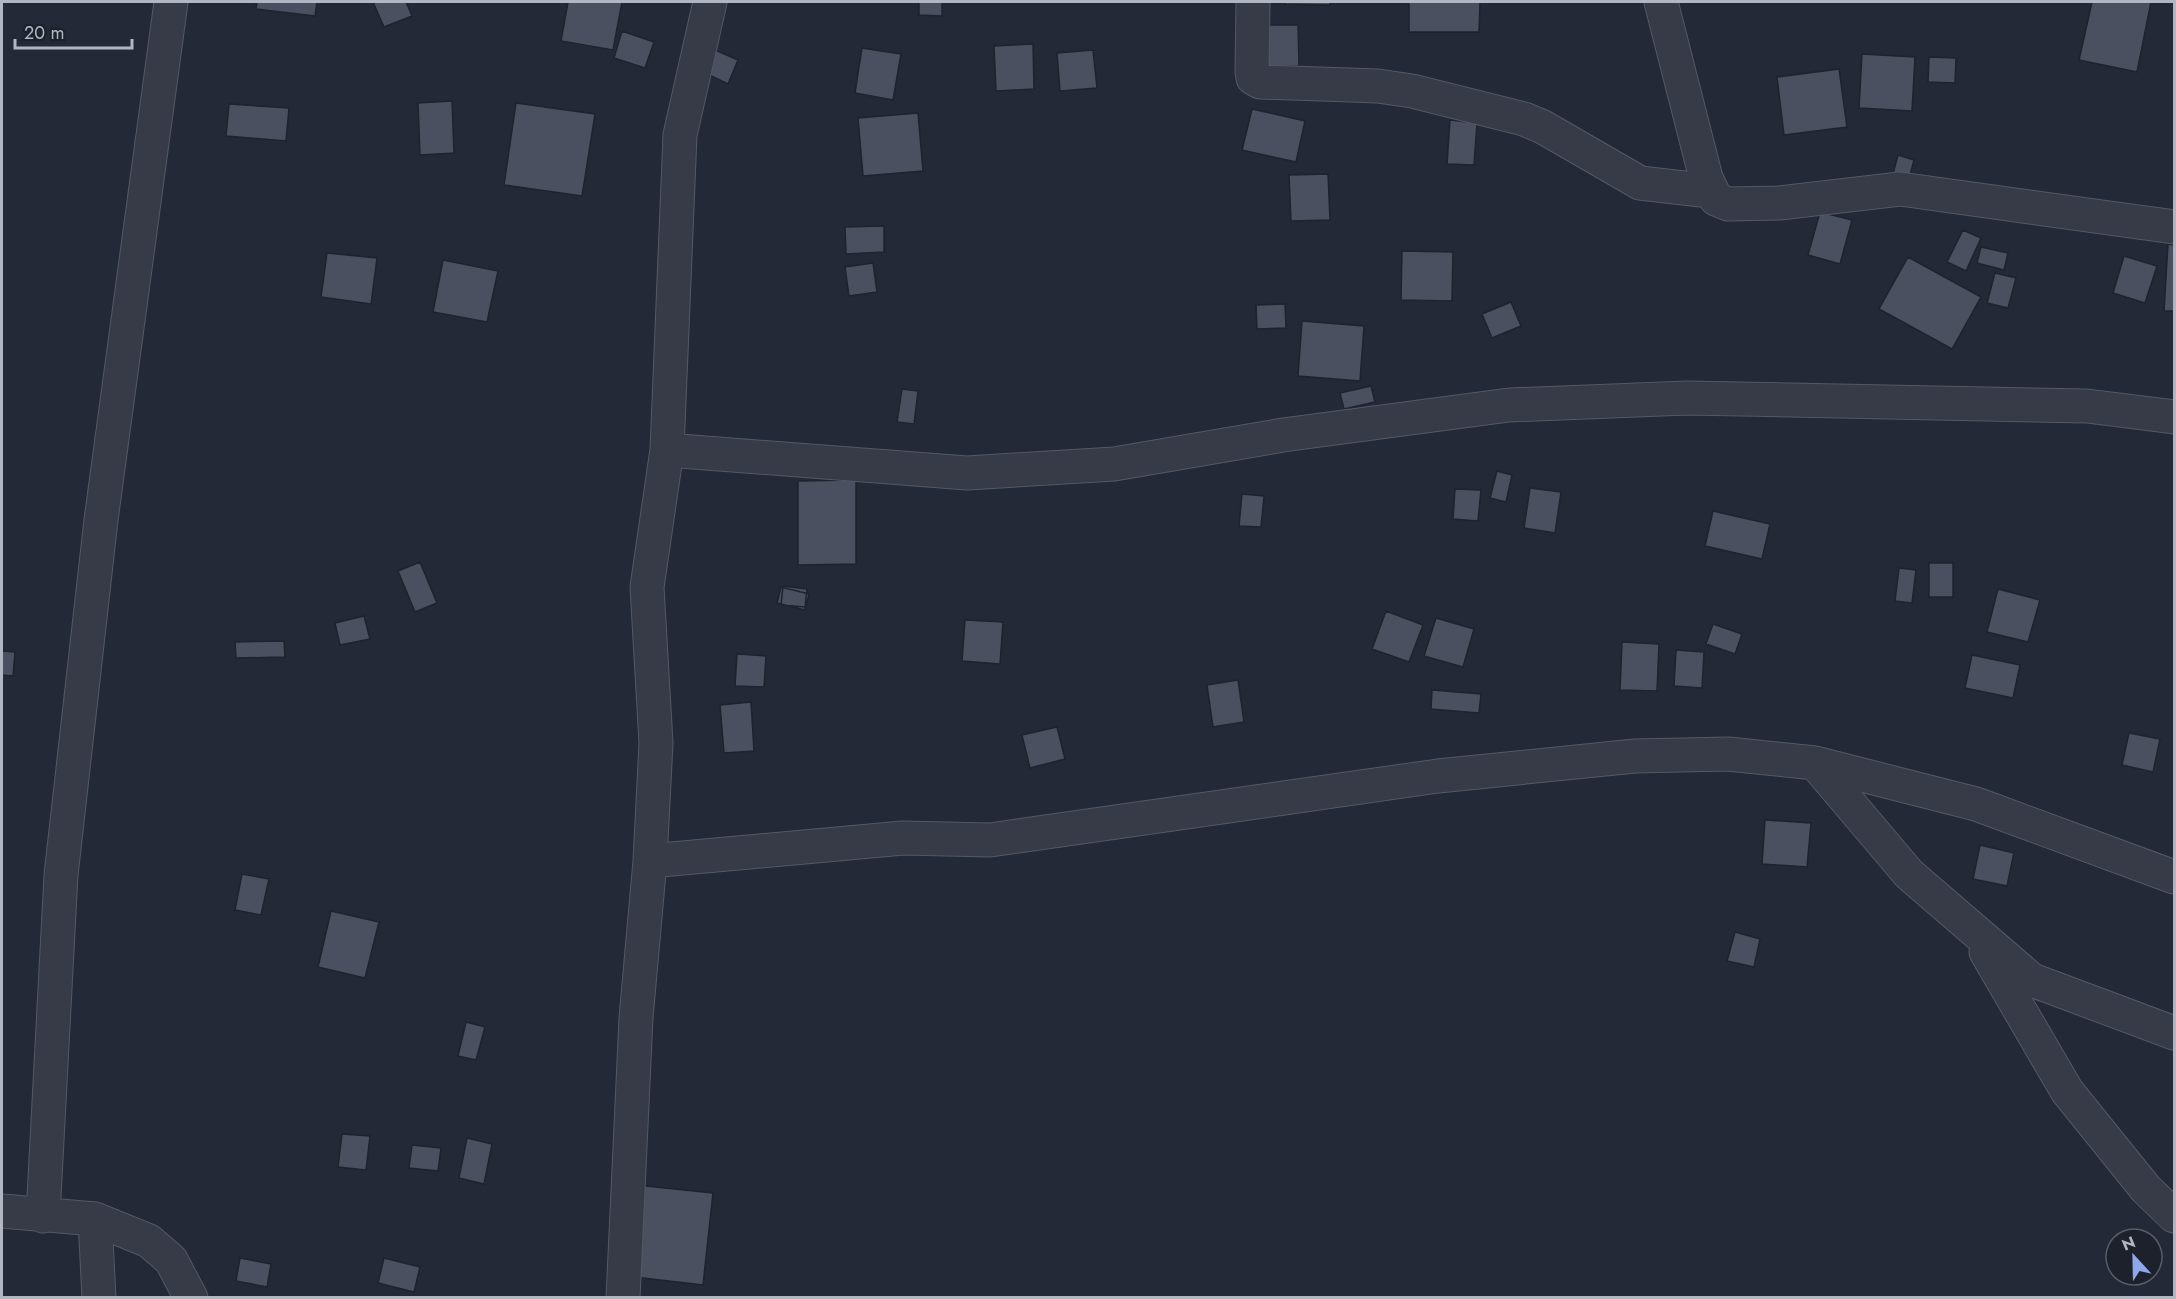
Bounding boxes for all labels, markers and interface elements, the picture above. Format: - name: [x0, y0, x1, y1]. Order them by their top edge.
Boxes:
- scale bar: [15, 12, 132, 50]
- text: 20 m: [24, 20, 64, 46]
- north arrow: [2104, 1227, 2164, 1287]
- text: N: [2118, 1231, 2139, 1257]

